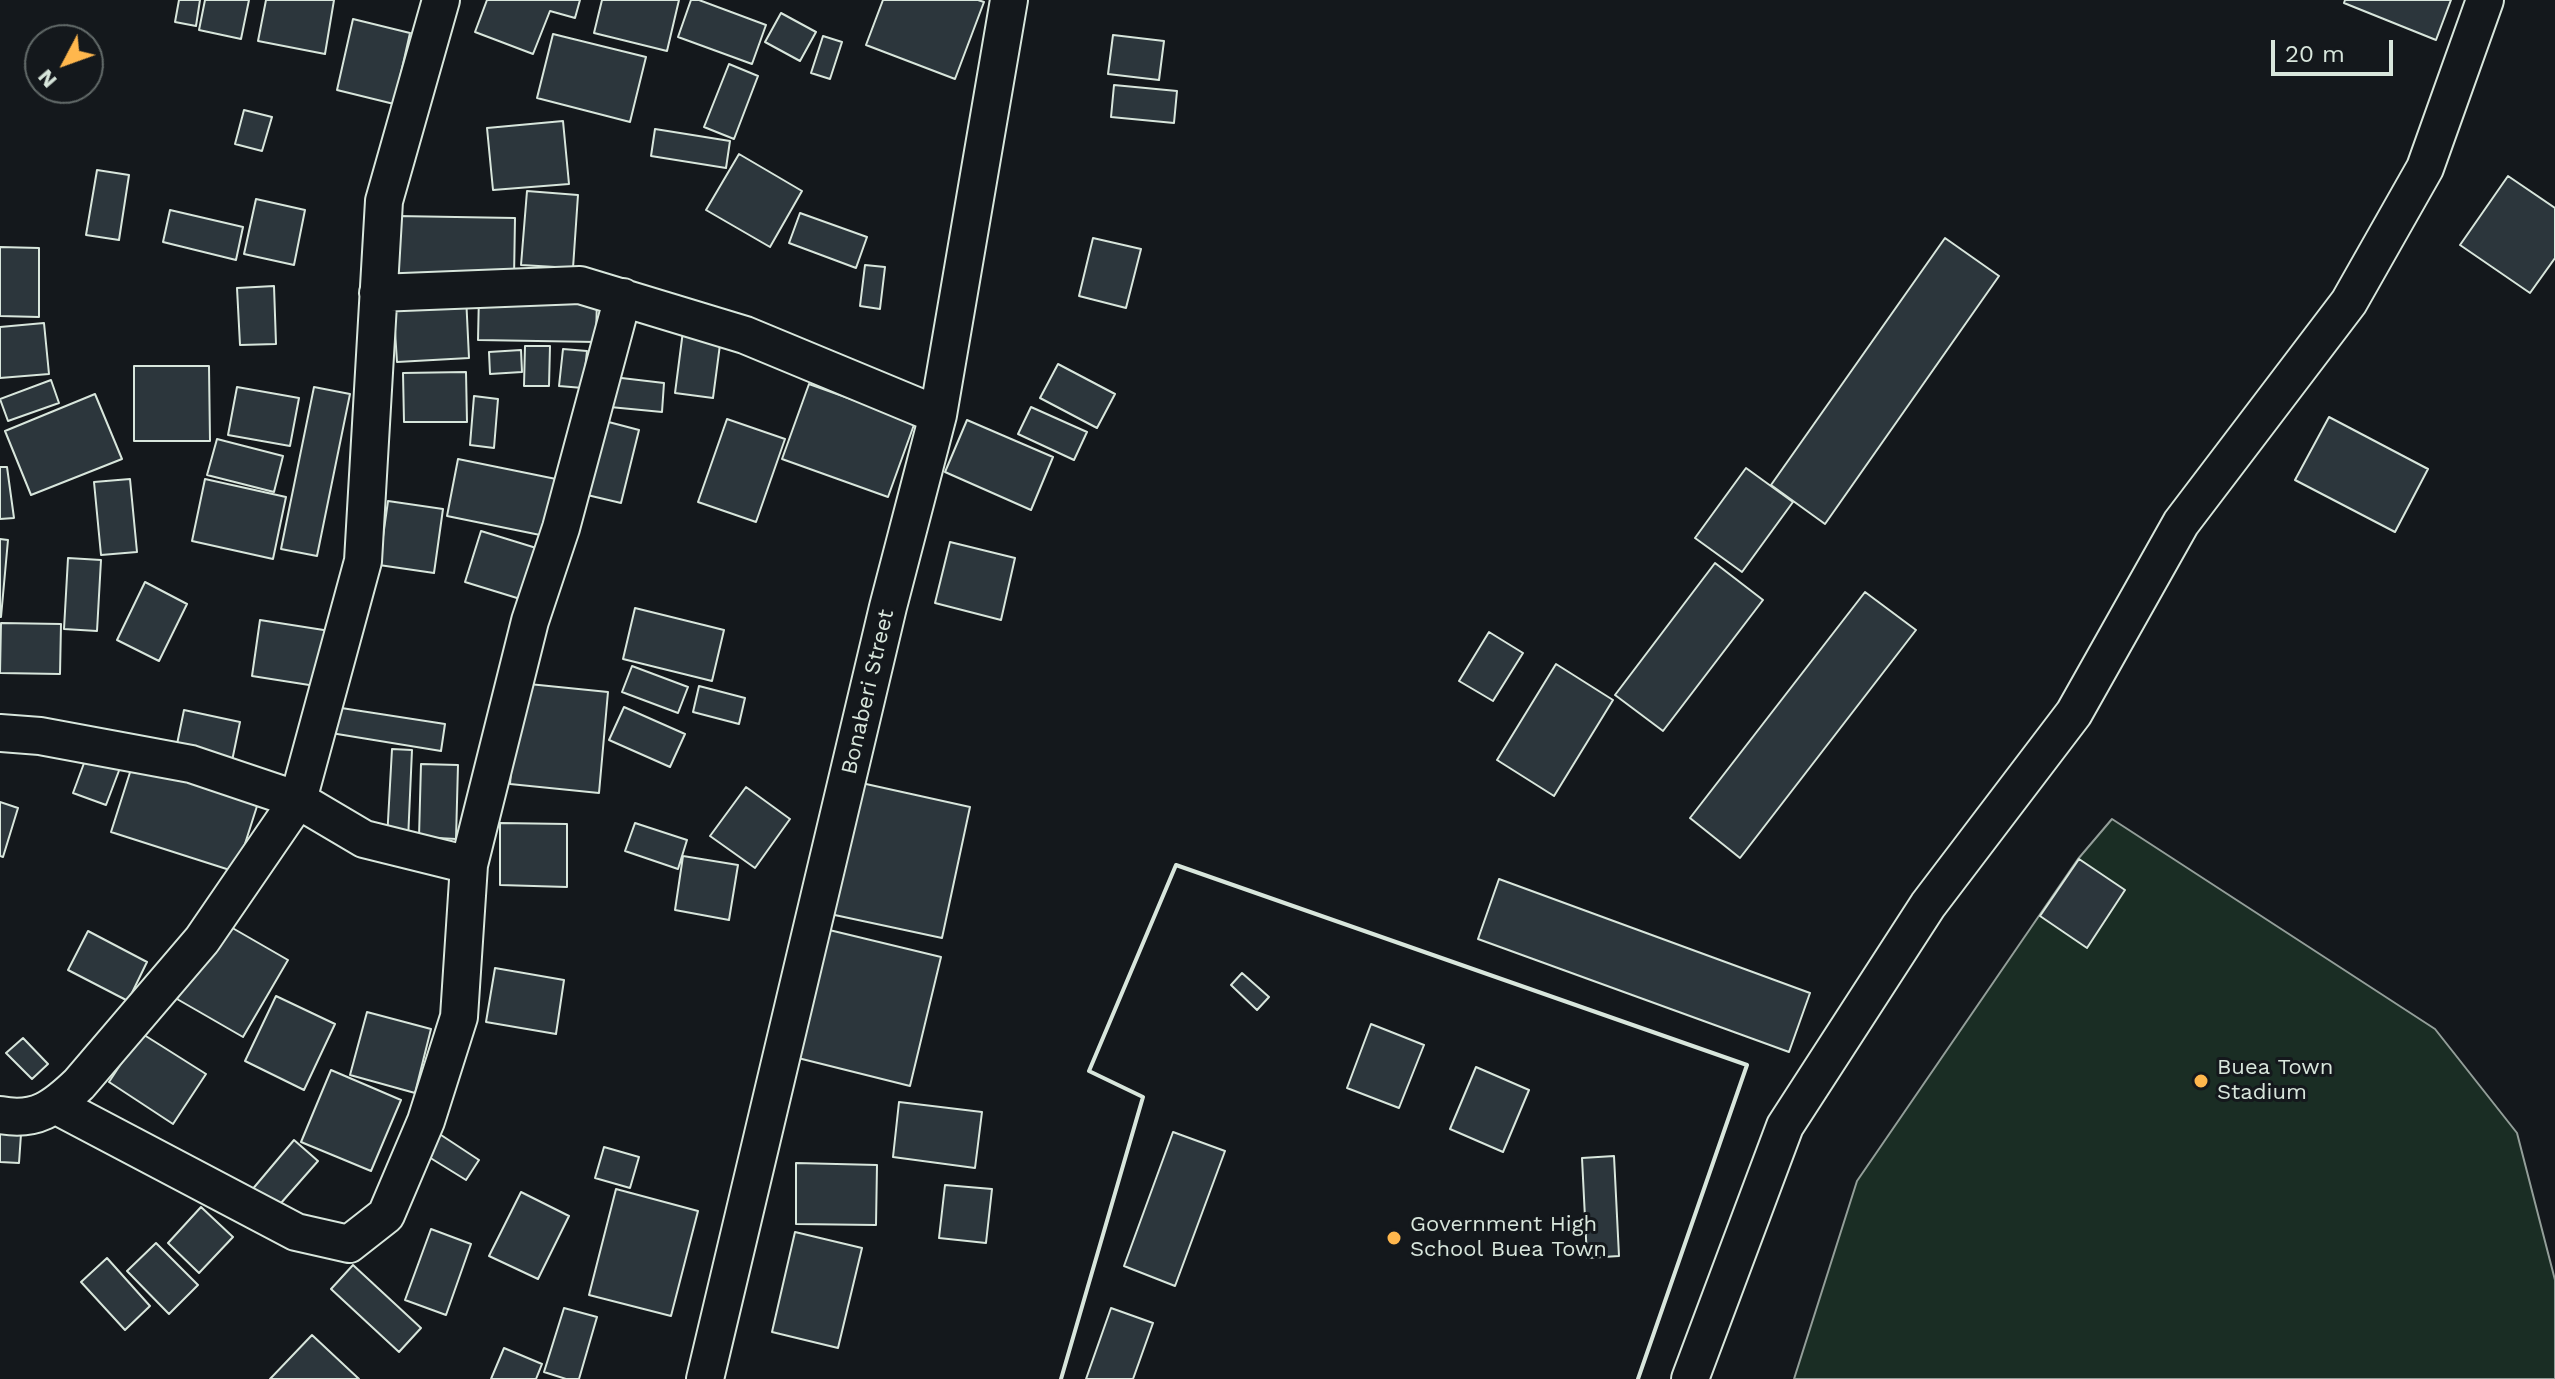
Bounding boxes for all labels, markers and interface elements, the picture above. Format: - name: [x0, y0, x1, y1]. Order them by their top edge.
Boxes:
- north arrow: [24, 24, 104, 104]
- scale bar: [2275, 24, 2397, 74]
- text: 20 m: [2285, 40, 2345, 68]
- text: N: [32, 64, 62, 93]
- street label: Bonaberi Street: [836, 607, 900, 777]
- place label: Buea Town Stadium: [2217, 1055, 2333, 1106]
- marker: Buea Town Stadium: [2192, 1072, 2210, 1090]
- place label: Government High School Buea Town: [1410, 1212, 1607, 1264]
- marker: Government High School Buea Town: [1385, 1229, 1403, 1247]

